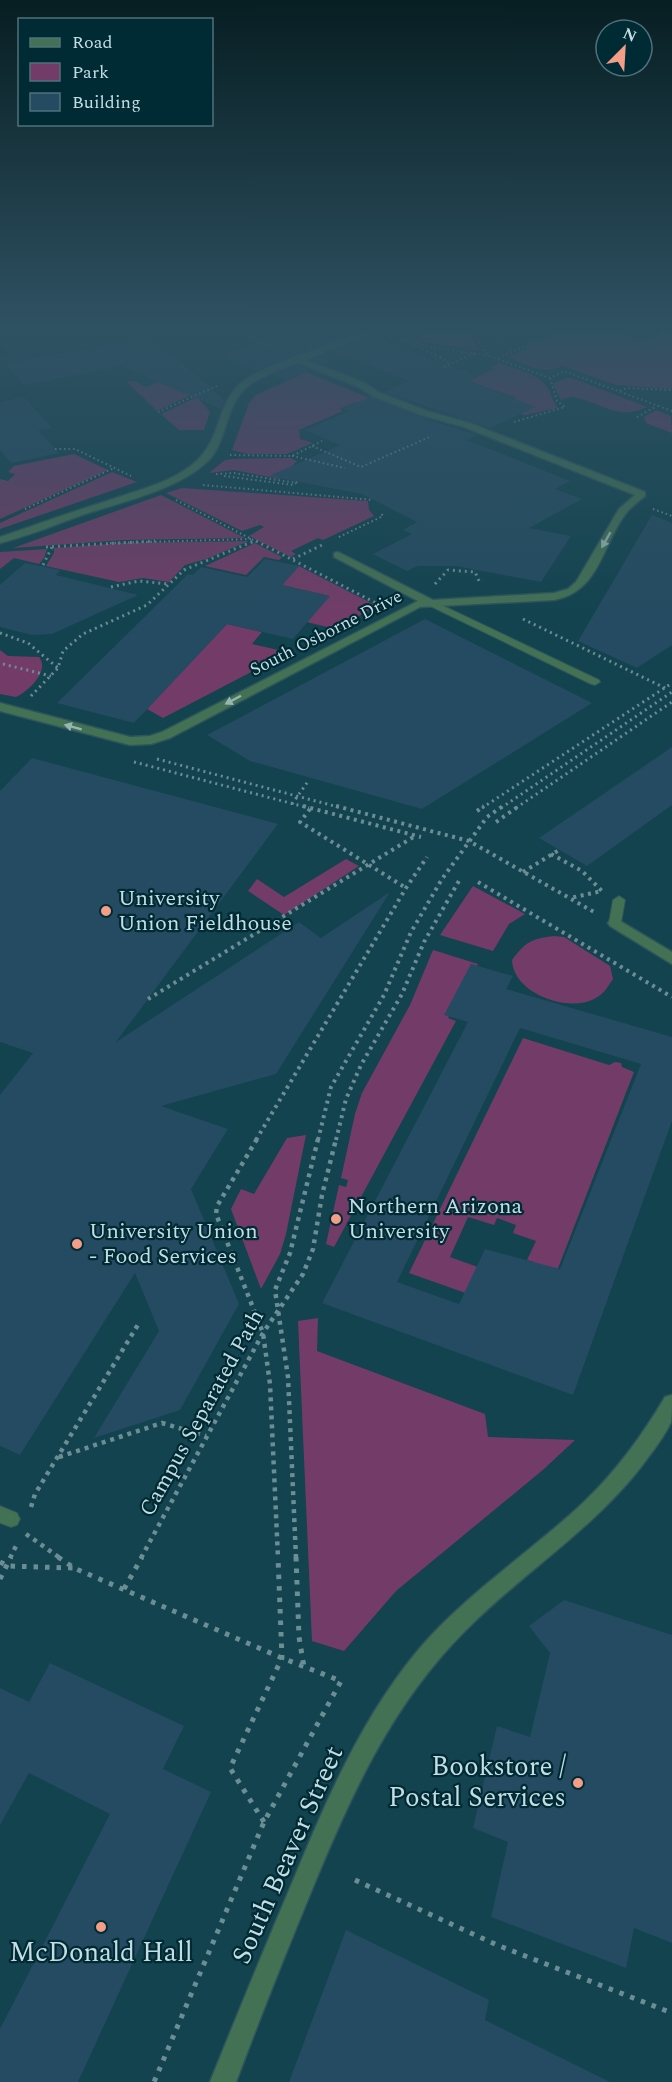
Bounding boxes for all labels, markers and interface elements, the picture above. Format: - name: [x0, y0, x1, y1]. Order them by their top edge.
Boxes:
- legend: [18, 18, 213, 126]
- north arrow: [594, 18, 654, 78]
- text: N: [619, 22, 641, 49]
- text: Road: [72, 29, 113, 56]
- text: Park: [72, 59, 109, 86]
- text: Building: [72, 89, 141, 116]
- one-way arrow: [601, 532, 612, 548]
- street label: South Osborne Drive: [245, 583, 407, 683]
- one-way arrow: [224, 695, 241, 705]
- one-way arrow: [64, 721, 82, 731]
- place label: University Union Fieldhouse: [118, 882, 292, 940]
- marker: University Union Fieldhouse: [99, 904, 113, 918]
- place label: Northern Arizona University: [348, 1190, 523, 1248]
- marker: Northern Arizona University: [329, 1212, 343, 1226]
- place label: University Union - Food Services: [89, 1215, 258, 1273]
- marker: University Union - Food Services: [70, 1237, 84, 1251]
- street label: Campus Separated Path: [131, 1303, 273, 1523]
- street label: South Beaver Street: [221, 1739, 355, 1971]
- place label: Bookstore / Postal Services: [388, 1746, 566, 1819]
- marker: Bookstore / Postal Services: [571, 1776, 585, 1790]
- marker: McDonald Hall: [94, 1920, 108, 1934]
- place label: McDonald Hall: [9, 1932, 193, 1974]

